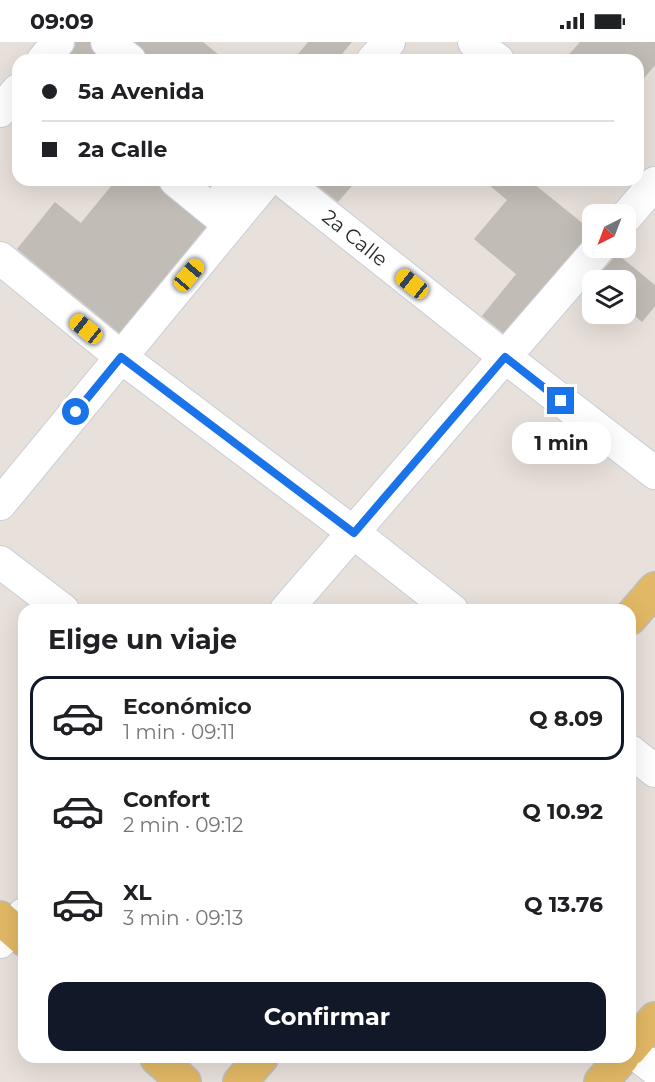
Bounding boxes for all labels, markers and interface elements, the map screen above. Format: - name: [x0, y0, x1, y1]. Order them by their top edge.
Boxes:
- text: 09:09: [30, 8, 94, 35]
- text: 5a Avenida: [78, 78, 204, 105]
- text: 2a Calle: [78, 136, 167, 163]
- street label: 2a Calle: [317, 204, 393, 272]
- north arrow: [582, 204, 636, 258]
- map controls: [582, 204, 636, 324]
- car: [171, 255, 207, 295]
- car: [392, 266, 432, 302]
- button: layers: [582, 270, 636, 324]
- car: [66, 311, 106, 347]
- route end: [547, 387, 574, 414]
- route start: [62, 398, 89, 425]
- callout: 1 min: [512, 422, 610, 464]
- text: 1 min: [534, 431, 589, 455]
- text: Elige un viaje: [48, 623, 237, 656]
- icon: car: [51, 691, 105, 745]
- text: Económico: [123, 693, 252, 720]
- text: Q 8.09: [529, 705, 603, 732]
- text: 1 min · 09:11: [123, 720, 235, 744]
- icon: car: [51, 784, 105, 838]
- text: Confort: [123, 786, 210, 813]
- text: Q 10.92: [522, 798, 603, 825]
- text: 2 min · 09:12: [123, 813, 243, 837]
- icon: car: [51, 877, 105, 931]
- text: XL: [123, 879, 152, 906]
- text: Q 13.76: [524, 891, 603, 918]
- text: 3 min · 09:13: [123, 906, 243, 930]
- button: Confirmar: [48, 982, 606, 1051]

